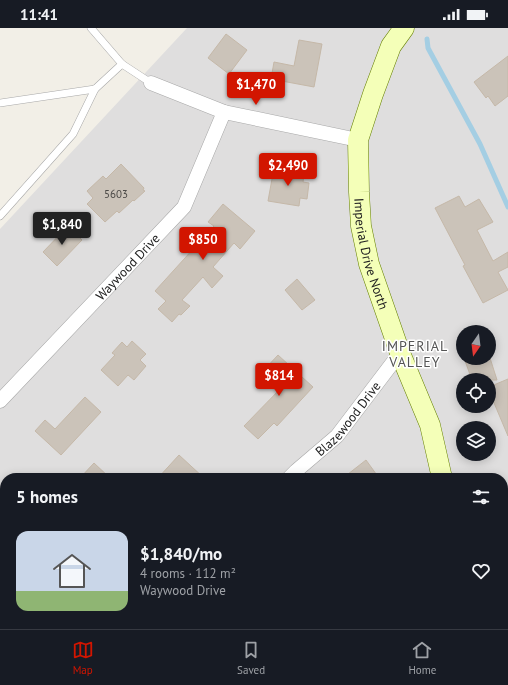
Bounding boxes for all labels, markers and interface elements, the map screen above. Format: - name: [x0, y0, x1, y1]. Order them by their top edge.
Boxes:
- text: 11:41: [20, 5, 58, 24]
- pin: $1,470: [223, 72, 289, 106]
- text: $1,470: [236, 76, 276, 93]
- pin: $2,490: [255, 153, 321, 187]
- text: $2,490: [268, 157, 308, 174]
- house number: 5603: [104, 187, 128, 201]
- street label: Imperial Drive North: [350, 197, 392, 312]
- pin: $1,840: [29, 212, 95, 246]
- text: $1,840: [42, 216, 82, 233]
- pin: $850: [179, 227, 227, 261]
- street label: Waywood Drive: [92, 230, 163, 304]
- text: $850: [188, 231, 218, 248]
- north arrow: [456, 325, 496, 365]
- map controls: [456, 325, 496, 461]
- district label: IMPERIAL VALLEY: [382, 337, 448, 371]
- pin: $814: [255, 363, 303, 397]
- text: $814: [264, 367, 294, 384]
- button: locate: [456, 373, 496, 413]
- street label: Blazewood Drive: [312, 378, 384, 460]
- button: layers: [456, 421, 496, 461]
- text: 5 homes: [16, 486, 78, 508]
- icon: filters: [470, 486, 492, 508]
- text: $1,840/mo: [140, 543, 222, 565]
- icon: home: [48, 547, 96, 595]
- icon: heart: [470, 560, 492, 582]
- text: 4 rooms · 112 m²: [140, 565, 236, 582]
- text: Waywood Drive: [140, 582, 226, 599]
- tab: Map: [72, 639, 94, 677]
- tab: Saved: [237, 639, 265, 677]
- tab: Home: [408, 639, 436, 677]

